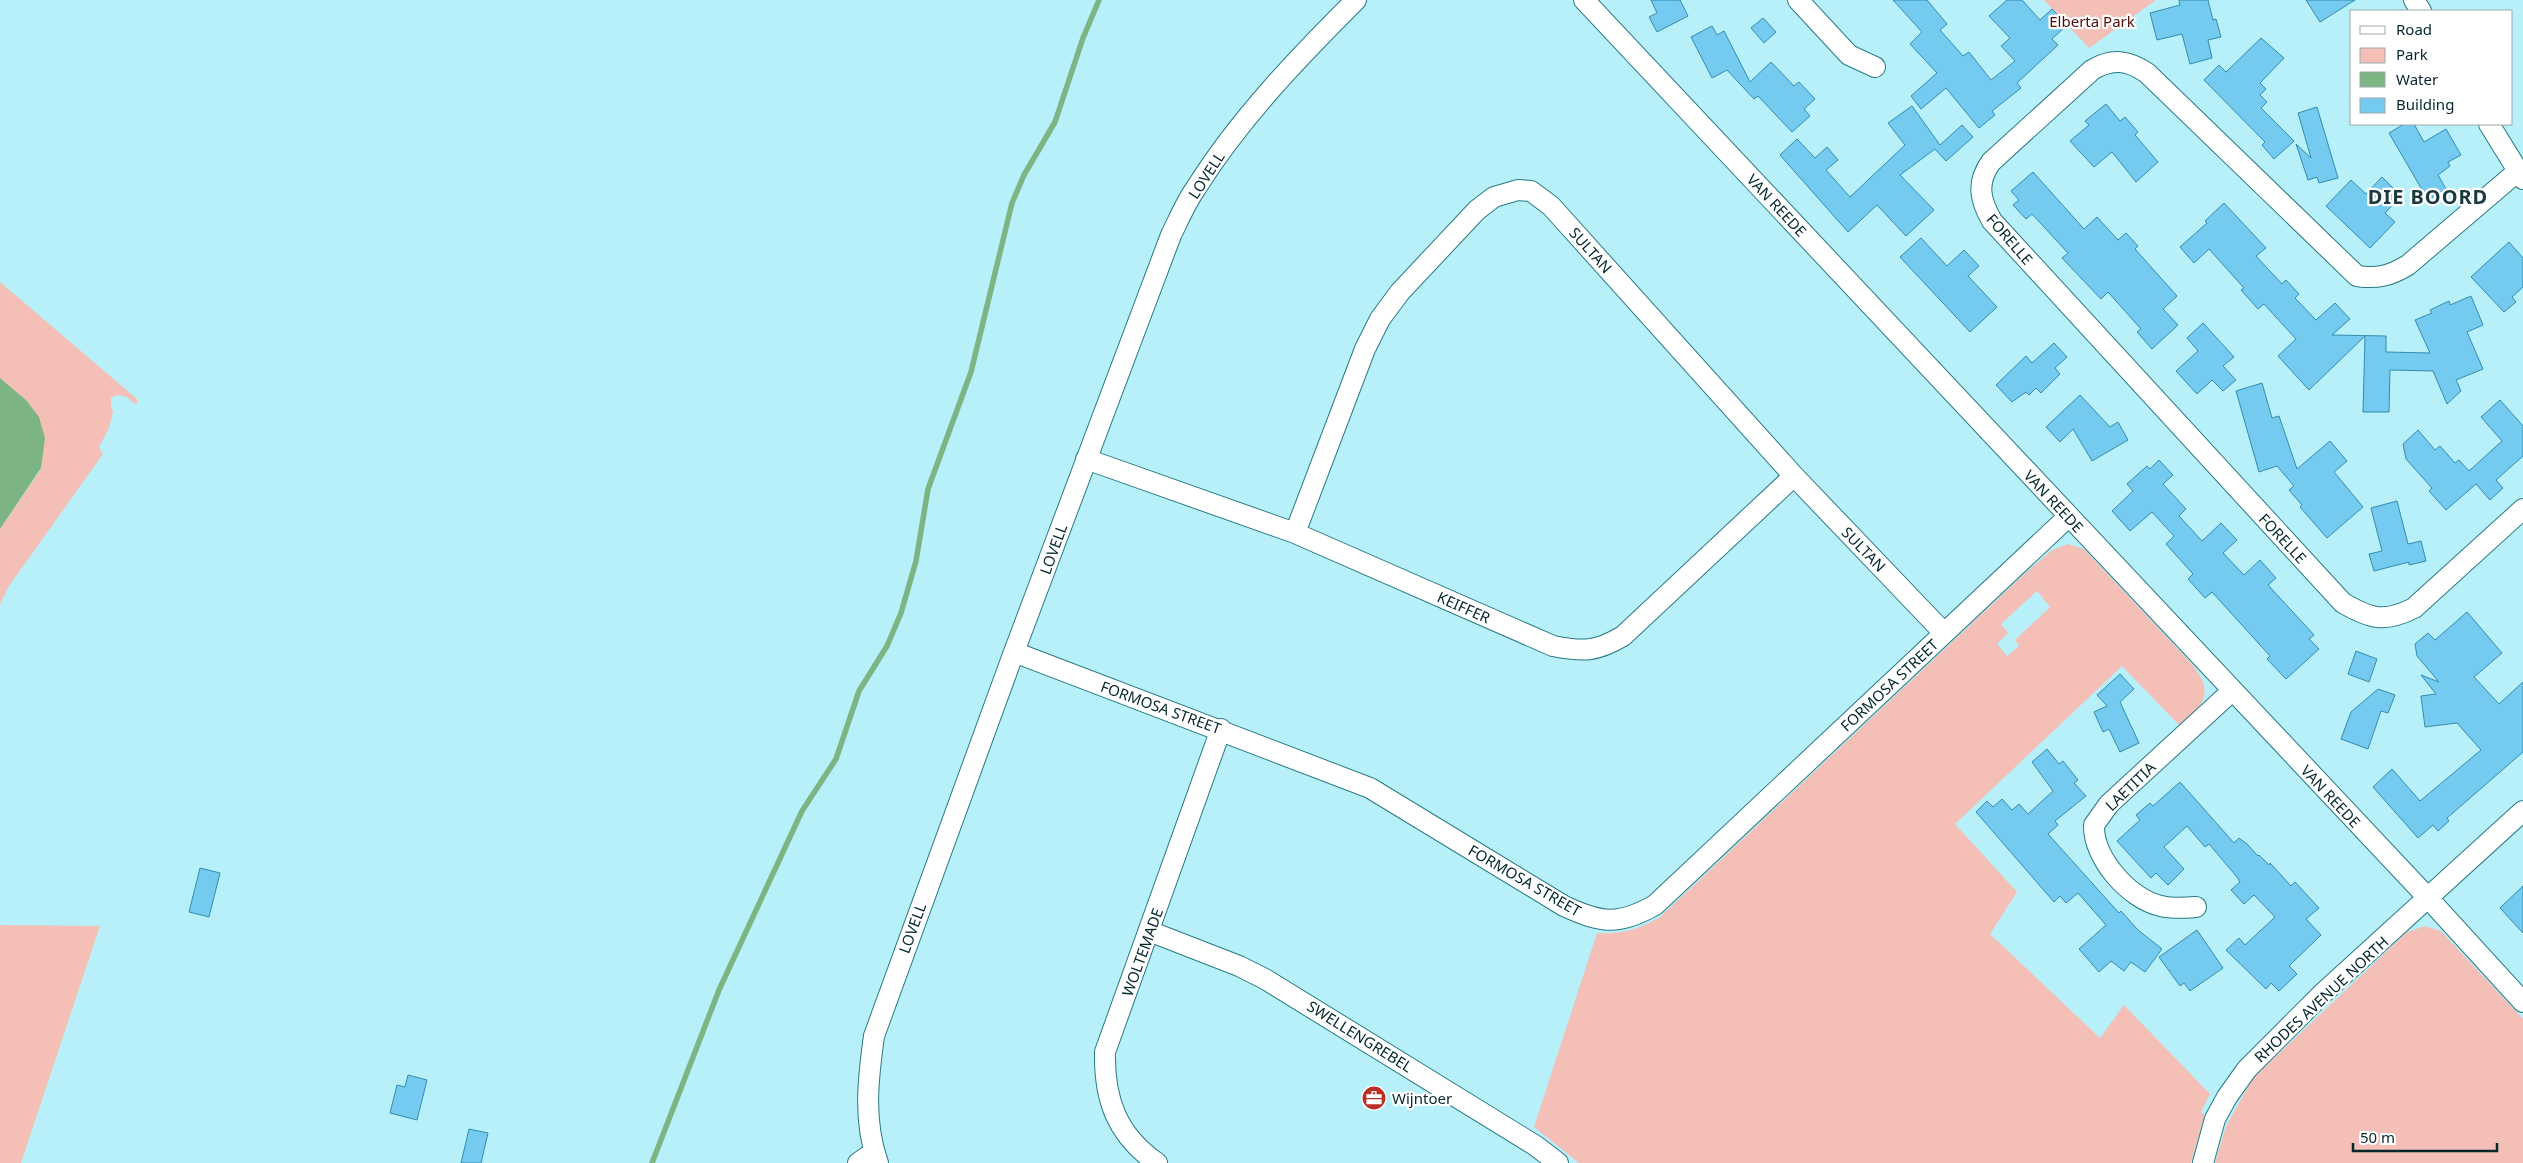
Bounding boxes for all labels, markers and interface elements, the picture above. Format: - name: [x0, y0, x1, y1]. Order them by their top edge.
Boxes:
- legend: [2350, 10, 2513, 125]
- park label: Elberta Park: [2049, 11, 2135, 31]
- text: Road: [2396, 19, 2432, 39]
- text: Park: [2396, 44, 2428, 64]
- text: Water: [2396, 69, 2438, 89]
- text: Building: [2396, 94, 2454, 114]
- street label: LOVELL: [1183, 148, 1229, 202]
- street label: VAN REEDE: [1743, 169, 1811, 241]
- district label: DIE BOORD: [2368, 183, 2488, 210]
- street label: FORELLE: [1982, 209, 2038, 269]
- street label: SULTAN: [1565, 223, 1617, 277]
- street label: VAN REEDE: [2020, 465, 2088, 537]
- street label: FORELLE: [2255, 509, 2311, 567]
- street label: LOVELL: [1035, 521, 1071, 577]
- street label: SULTAN: [1838, 522, 1890, 576]
- street label: KEIFFER: [1434, 586, 1494, 628]
- street label: FORMOSA STREET: [1836, 634, 1943, 736]
- street label: FORMOSA STREET: [1098, 676, 1225, 738]
- street label: LAETITIA: [2101, 757, 2160, 815]
- street label: VAN REEDE: [2297, 760, 2365, 832]
- street label: FORMOSA STREET: [1465, 840, 1585, 921]
- street label: LOVELL: [894, 900, 930, 956]
- street label: WOLTEMADE: [1117, 905, 1167, 999]
- street label: RHODES AVENUE NORTH: [2250, 932, 2392, 1066]
- street label: SWELLENGREBEL: [1304, 996, 1417, 1076]
- office icon: Wijntoer: [1361, 1085, 1387, 1111]
- place label: Wijntoer: [1392, 1088, 1452, 1108]
- scale bar: [2353, 1120, 2497, 1152]
- text: 50 m: [2360, 1127, 2395, 1147]

